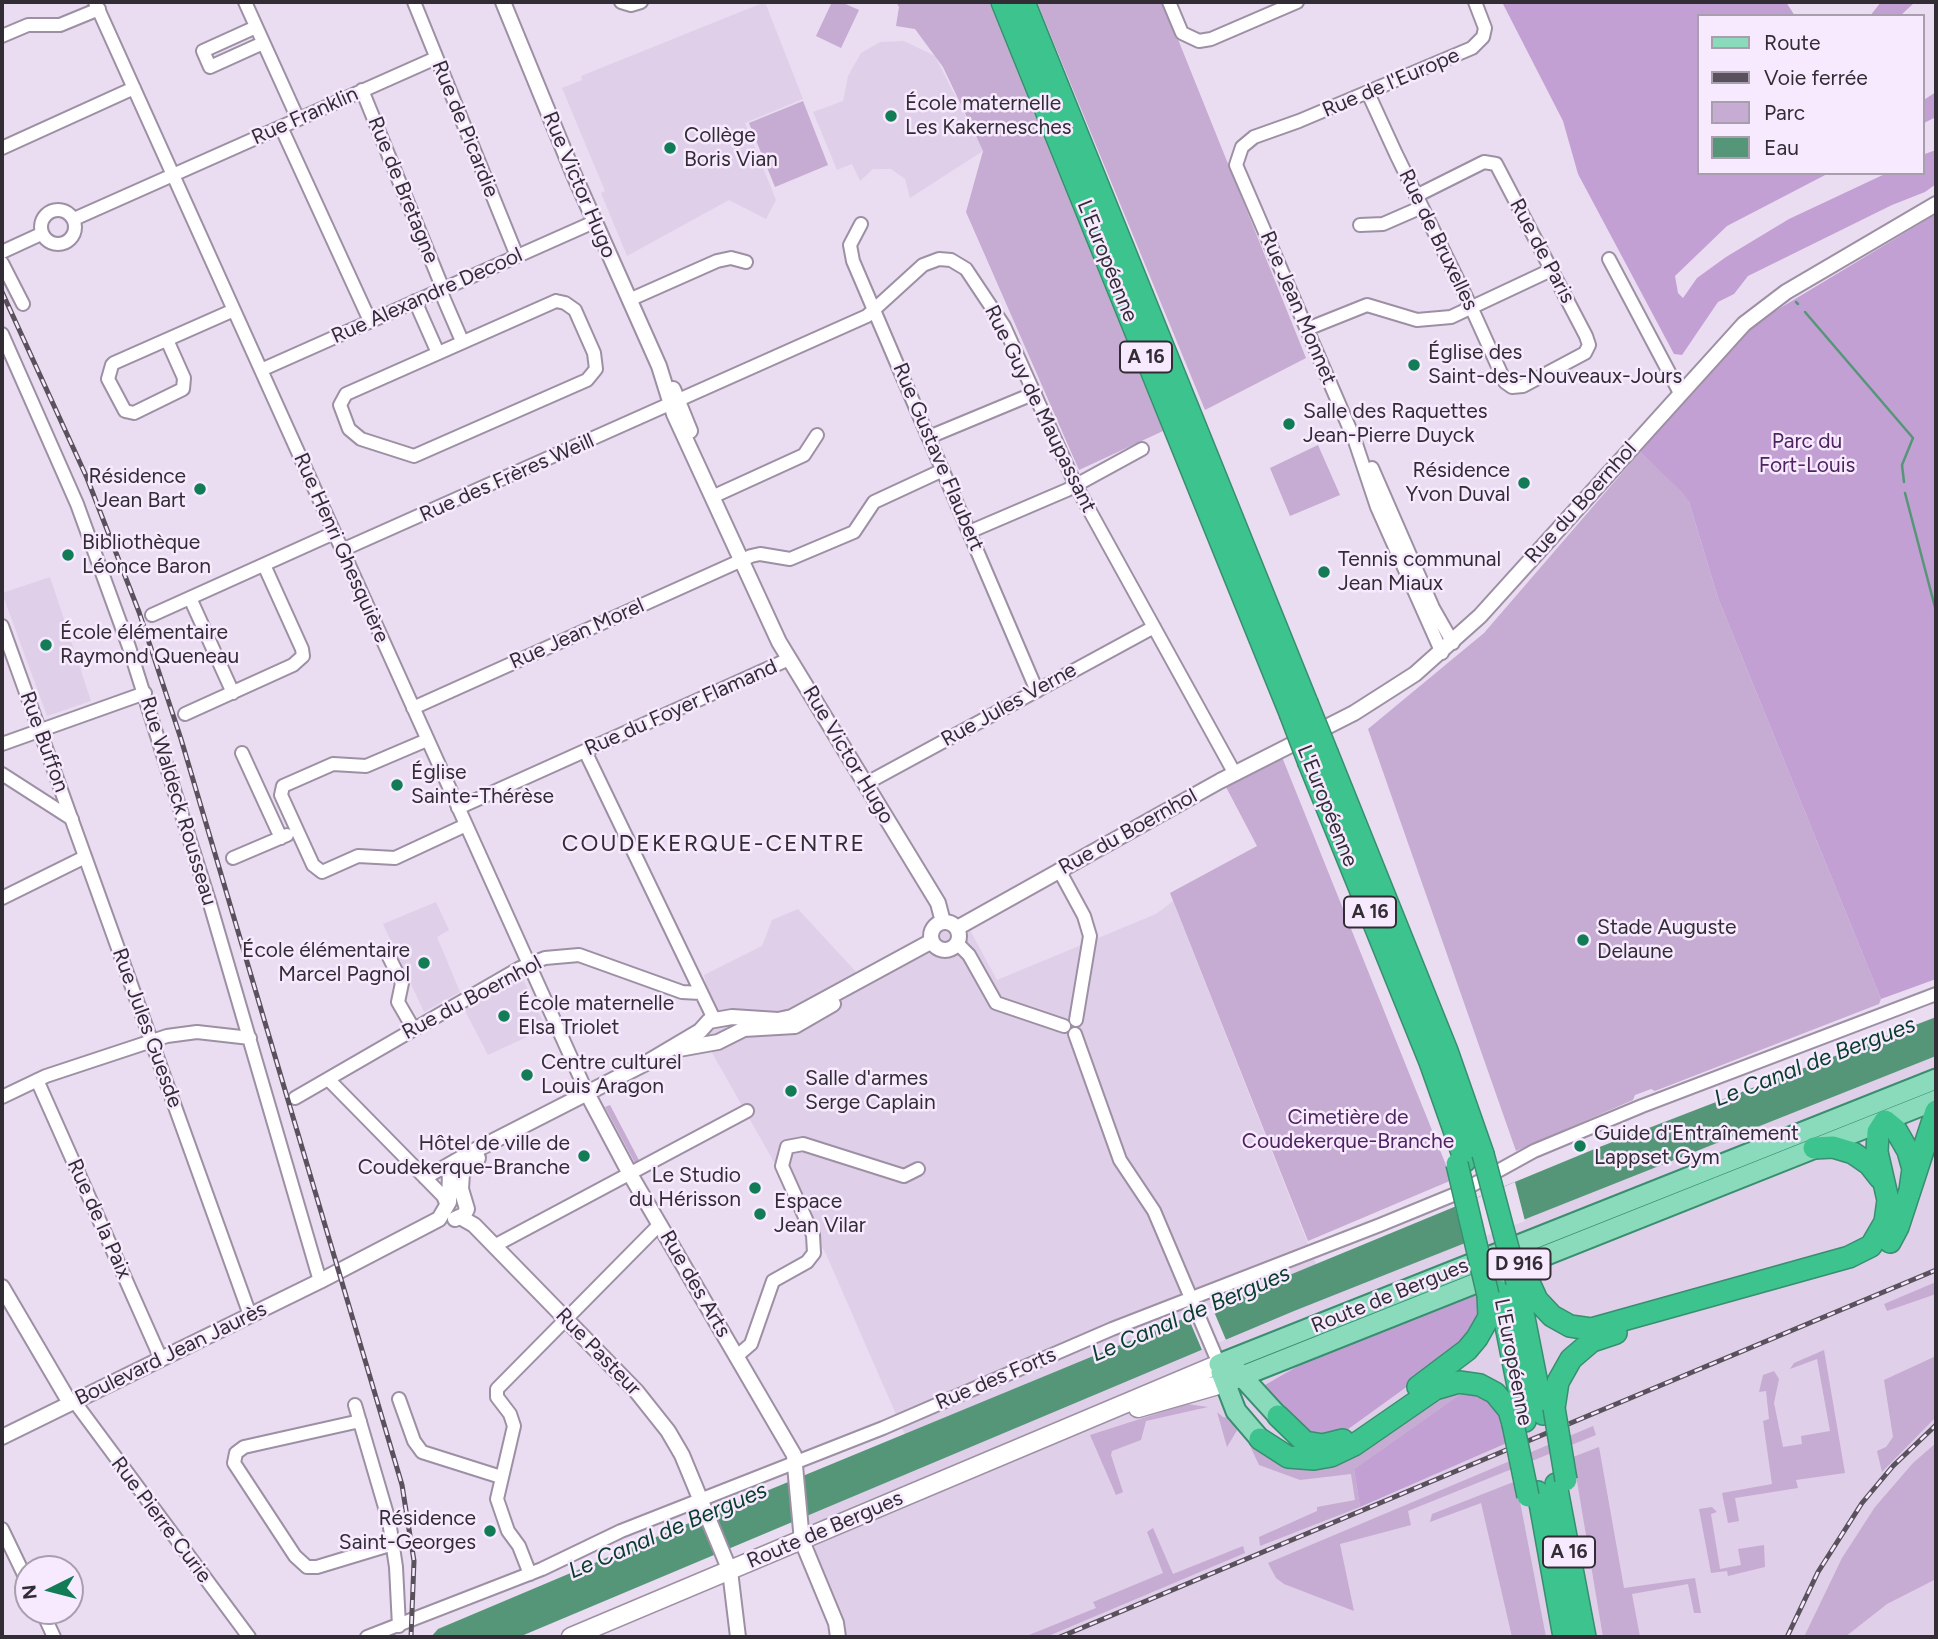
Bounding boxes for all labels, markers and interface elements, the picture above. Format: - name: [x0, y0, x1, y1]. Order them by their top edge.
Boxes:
- legend: [1696, 14, 1924, 175]
- text: Route: [1764, 30, 1820, 55]
- street label: Rue de l'Europe: [1319, 43, 1463, 123]
- street label: Rue de Picardie: [426, 57, 504, 201]
- text: Voie ferrée: [1764, 65, 1868, 90]
- street label: Rue Franklin: [248, 81, 362, 151]
- place label: École maternelle Les Kakernesches: [905, 91, 1072, 141]
- text: Parc: [1764, 100, 1805, 125]
- street label: Rue Victor Hugo: [537, 108, 621, 262]
- marker: École maternelle Les Kakernesches: [883, 108, 899, 124]
- street label: Rue de Bretagne: [362, 113, 444, 267]
- place label: Collège Boris Vian: [684, 123, 778, 173]
- text: Eau: [1764, 135, 1799, 160]
- marker: Collège Boris Vian: [662, 140, 678, 156]
- street label: Rue de Bruxelles: [1393, 165, 1483, 315]
- street label: Rue de Paris: [1504, 194, 1580, 308]
- street label: L'Européenne: [1071, 197, 1143, 325]
- street label: Rue Jean Monnet: [1254, 228, 1342, 388]
- street label: Rue Alexandre Decool: [328, 243, 526, 349]
- street label: Rue Guy de Maupassant: [979, 301, 1101, 517]
- place label: Église des Saint-des-Nouveaux-Jours: [1428, 340, 1682, 390]
- road number: A 16: [1120, 342, 1172, 372]
- marker: Église des Saint-des-Nouveaux-Jours: [1406, 357, 1422, 373]
- street label: Rue Gustave Flaubert: [887, 359, 989, 555]
- place label: Salle des Raquettes Jean-Pierre Duyck: [1303, 399, 1487, 449]
- marker: Salle des Raquettes Jean-Pierre Duyck: [1281, 416, 1297, 432]
- street label: Rue des Frères Weill: [416, 428, 598, 528]
- park label: Parc du Fort-Louis: [1759, 429, 1855, 479]
- street label: Rue du Boernhol: [1520, 437, 1642, 569]
- street label: Rue Henri Ghesquière: [288, 449, 394, 647]
- place label: Résidence Yvon Duval: [1406, 458, 1510, 508]
- place label: Résidence Jean Bart: [88, 464, 186, 514]
- marker: Résidence Yvon Duval: [1516, 475, 1532, 491]
- marker: Résidence Jean Bart: [192, 481, 208, 497]
- place label: Bibliothèque Léonce Baron: [82, 530, 211, 580]
- marker: Bibliothèque Léonce Baron: [60, 547, 76, 563]
- place label: Tennis communal Jean Miaux: [1338, 547, 1501, 597]
- marker: Tennis communal Jean Miaux: [1316, 564, 1332, 580]
- street label: Rue Jean Morel: [506, 593, 648, 675]
- place label: École élémentaire Raymond Queneau: [60, 620, 239, 670]
- marker: École élémentaire Raymond Queneau: [38, 637, 54, 653]
- street label: Rue du Foyer Flamand: [581, 654, 781, 762]
- street label: Rue Jules Verne: [937, 657, 1081, 753]
- street label: Rue Victor Hugo: [797, 681, 899, 829]
- street label: Rue Buffon: [14, 688, 74, 796]
- street label: Rue Waldeck Rousseau: [134, 693, 222, 909]
- street label: L'Européenne: [1291, 742, 1363, 870]
- place label: Église Sainte-Thérèse: [411, 760, 554, 810]
- marker: Église Sainte-Thérèse: [389, 777, 405, 793]
- street label: Rue du Boernhol: [1054, 784, 1202, 880]
- district label: COUDEKERQUE-CENTRE: [564, 830, 864, 858]
- road number: A 16: [1344, 896, 1396, 928]
- place label: Stade Auguste Delaune: [1597, 915, 1737, 965]
- marker: Stade Auguste Delaune: [1575, 932, 1591, 948]
- place label: École élémentaire Marcel Pagnol: [242, 938, 410, 988]
- street label: Rue Jules Guesde: [106, 945, 188, 1111]
- street label: Rue du Boernhol: [398, 951, 546, 1045]
- marker: École élémentaire Marcel Pagnol: [416, 955, 432, 971]
- place label: École maternelle Elsa Triolet: [518, 991, 674, 1041]
- marker: École maternelle Elsa Triolet: [496, 1008, 512, 1024]
- water label: Le Canal de Bergues: [1710, 1011, 1920, 1113]
- place label: Centre culturel Louis Aragon: [541, 1050, 682, 1100]
- place label: Salle d'armes Serge Caplain: [805, 1066, 936, 1116]
- marker: Centre culturel Louis Aragon: [519, 1067, 535, 1083]
- marker: Salle d'armes Serge Caplain: [783, 1083, 799, 1099]
- park label: Cimetière de Coudekerque-Branche: [1242, 1105, 1454, 1155]
- place label: Guide d'Entraînement Lappset Gym: [1594, 1121, 1799, 1171]
- place label: Hôtel de ville de Coudekerque-Branche: [358, 1131, 570, 1181]
- marker: Guide d'Entraînement Lappset Gym: [1572, 1138, 1588, 1154]
- marker: Hôtel de ville de Coudekerque-Branche: [576, 1148, 592, 1164]
- street label: Rue de la Paix: [61, 1155, 137, 1283]
- place label: Le Studio du Hérisson: [629, 1163, 741, 1213]
- marker: Le Studio du Hérisson: [747, 1180, 763, 1196]
- place label: Espace Jean Vilar: [774, 1189, 866, 1239]
- marker: Espace Jean Vilar: [752, 1206, 768, 1222]
- street label: Rue des Arts: [654, 1226, 736, 1342]
- road number: D 916: [1488, 1248, 1550, 1280]
- street label: Route de Bergues: [1308, 1253, 1472, 1339]
- water label: Le Canal de Bergues: [1087, 1260, 1295, 1368]
- street label: L'Européenne: [1488, 1296, 1538, 1428]
- street label: Boulevard Jean Jaurès: [71, 1297, 271, 1411]
- street label: Rue Pasteur: [550, 1303, 646, 1401]
- street label: Rue des Forts: [932, 1342, 1060, 1416]
- street label: Rue Pierre Curie: [105, 1452, 217, 1588]
- water label: Le Canal de Bergues: [564, 1477, 772, 1585]
- street label: Route de Bergues: [743, 1486, 907, 1574]
- place label: Résidence Saint-Georges: [339, 1506, 476, 1556]
- marker: Résidence Saint-Georges: [482, 1523, 498, 1539]
- road number: A 16: [1543, 1536, 1595, 1568]
- north arrow: [14, 1555, 84, 1625]
- text: N: [17, 1584, 42, 1601]

